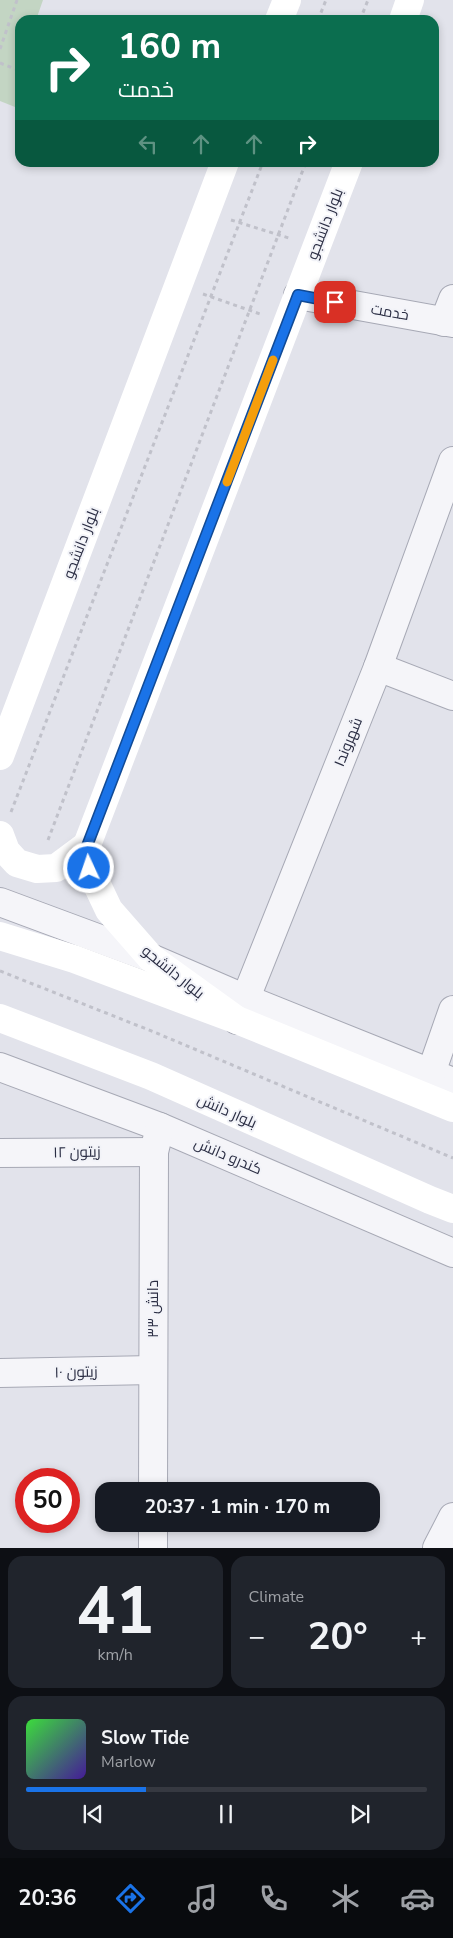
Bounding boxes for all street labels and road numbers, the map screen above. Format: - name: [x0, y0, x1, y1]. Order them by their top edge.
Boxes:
- street label: بلوار دانشجو: [302, 185, 348, 263]
- street label: خدمت: [369, 299, 411, 325]
- street label: بلوار دانشجو: [58, 504, 104, 582]
- street label: شهروند۱: [329, 714, 367, 770]
- street label: بلوار دانشجو: [138, 941, 208, 1003]
- street label: بلوار دانش: [194, 1089, 260, 1133]
- street label: کندرو دانش: [191, 1133, 265, 1179]
- street label: زیتون ۱۲: [53, 1142, 101, 1162]
- street label: دانش ۳۳: [143, 1280, 163, 1338]
- street label: زیتون ۱۰: [54, 1362, 98, 1382]

